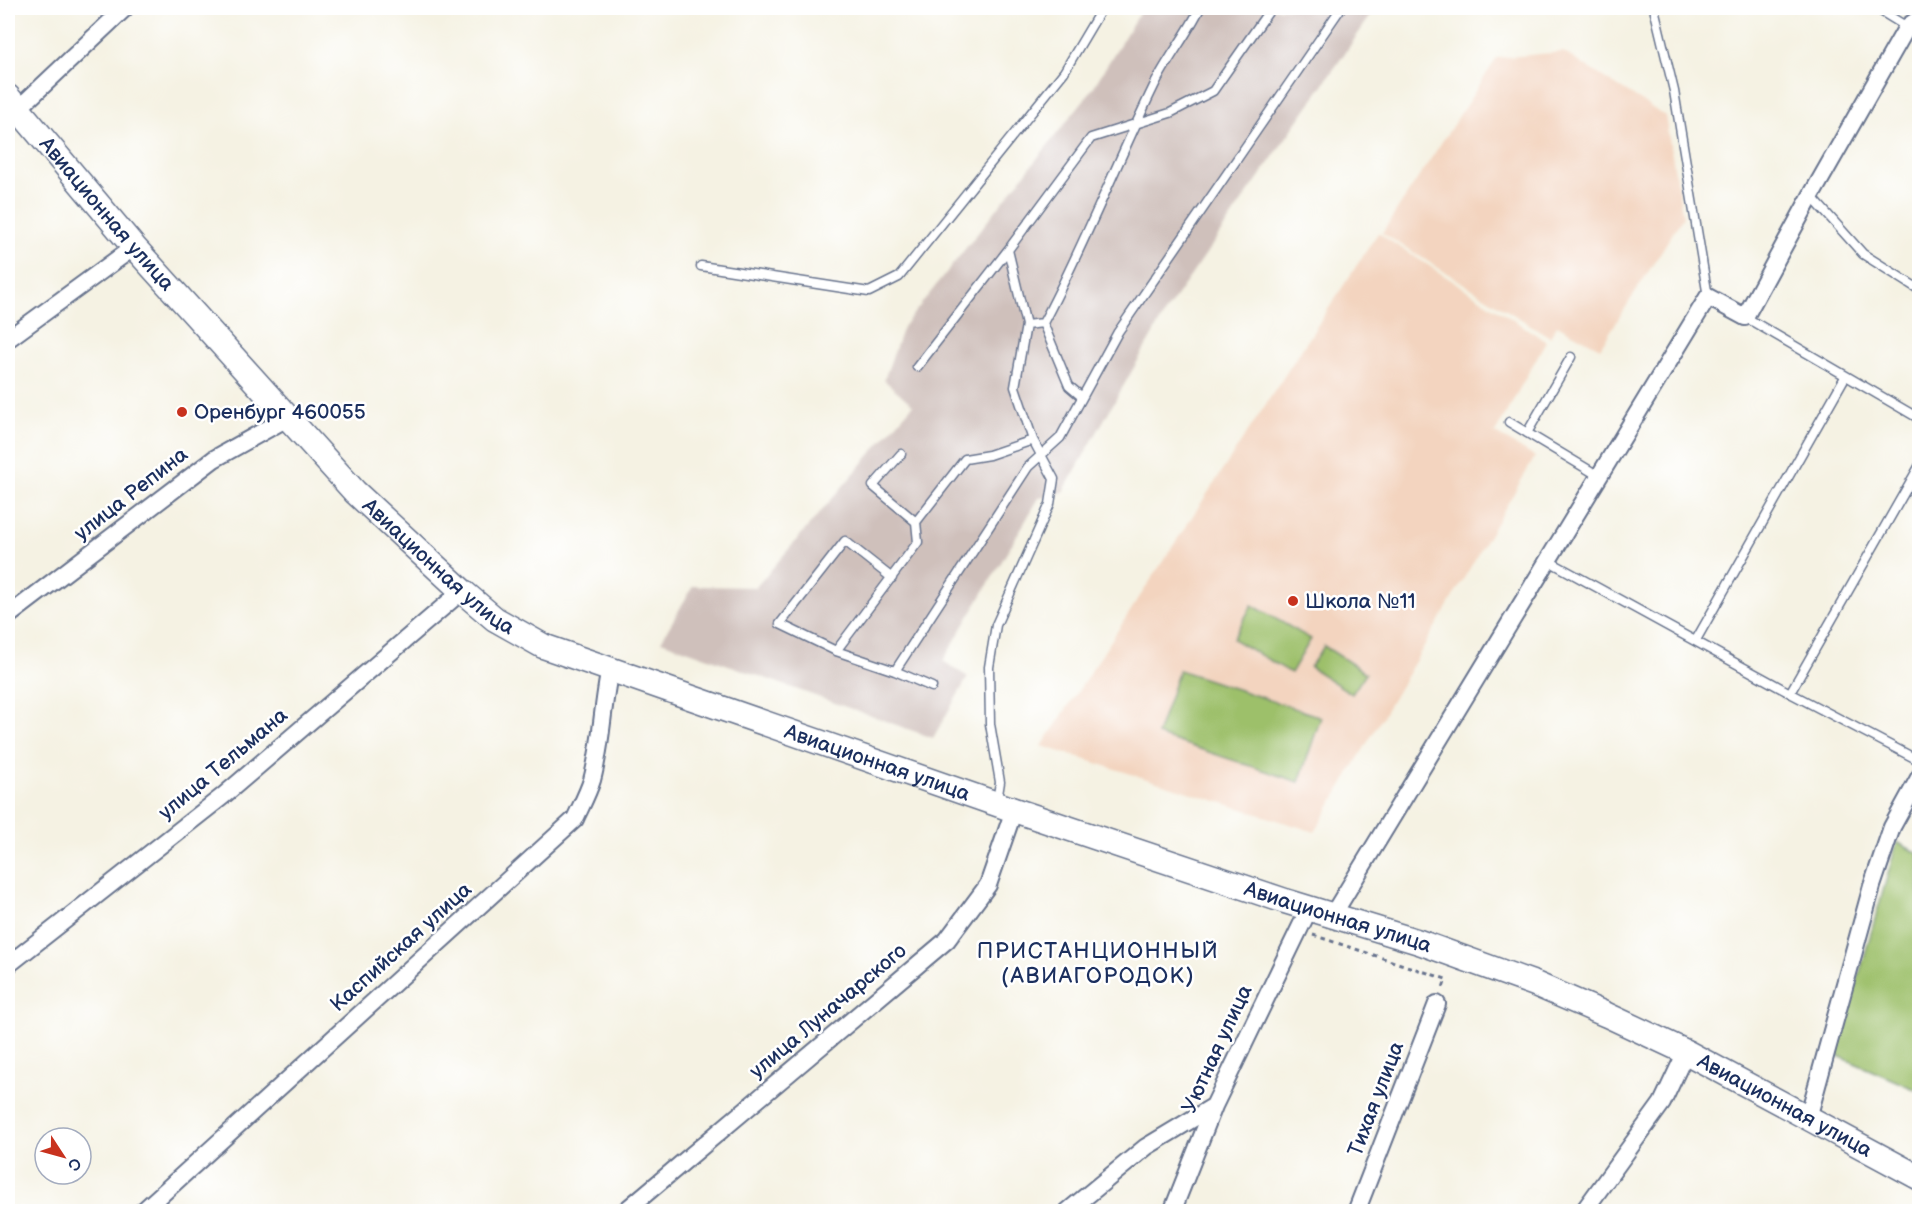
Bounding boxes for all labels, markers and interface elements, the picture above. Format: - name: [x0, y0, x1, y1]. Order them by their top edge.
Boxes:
- street label: Авиационная улица: [34, 131, 180, 296]
- place label: Оренбург 460055: [194, 400, 366, 425]
- marker: Оренбург 460055: [175, 405, 189, 419]
- street label: улица Репина: [69, 442, 193, 546]
- street label: Авиационная улица: [357, 492, 519, 640]
- place label: Школа №11: [1305, 589, 1416, 614]
- marker: Школа №11: [1286, 594, 1300, 608]
- street label: улица Тельмана: [153, 702, 293, 825]
- street label: Авиационная улица: [780, 718, 974, 806]
- street label: Авиационная улица: [1240, 876, 1436, 958]
- street label: Каспийская улица: [325, 877, 477, 1017]
- street label: улица Луначарского: [745, 938, 911, 1084]
- district label: ПРИСТАНЦИОННЫЙ (АВИАГОРОДОК): [977, 938, 1219, 990]
- street label: Уютная улица: [1176, 980, 1258, 1117]
- street label: Тихая улица: [1343, 1037, 1410, 1160]
- street label: Авиационная улица: [1692, 1048, 1877, 1163]
- north arrow: [33, 1126, 93, 1186]
- text: С: [63, 1154, 85, 1174]

